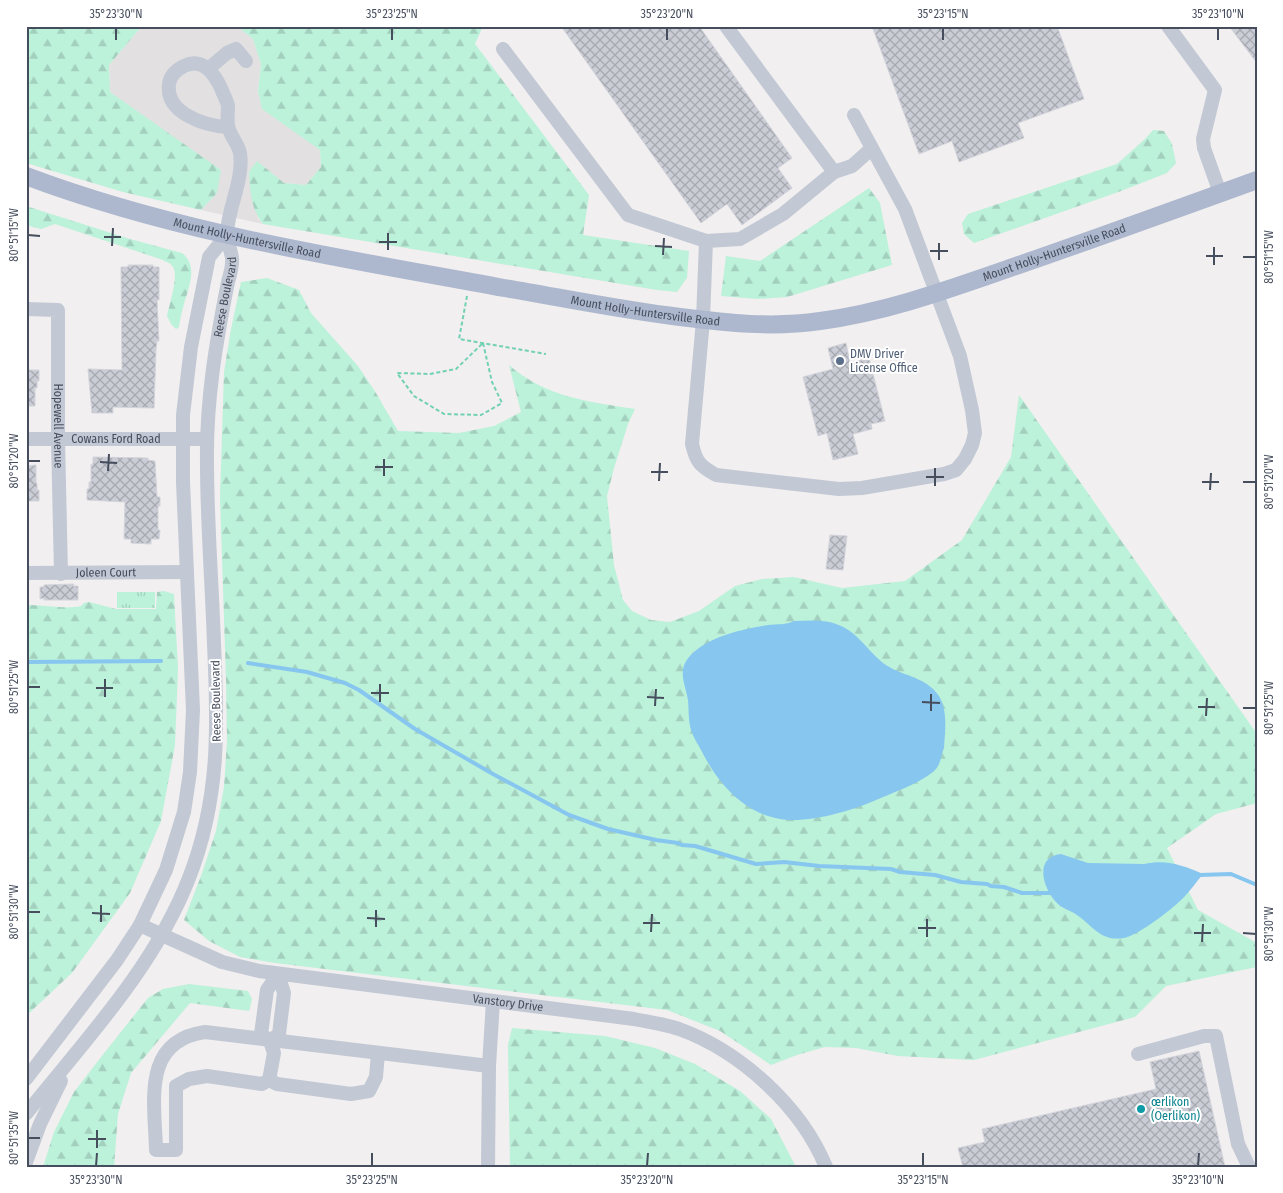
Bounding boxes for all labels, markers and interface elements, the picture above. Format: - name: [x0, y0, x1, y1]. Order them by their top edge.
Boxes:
- text: 35°23'30"N: [90, 7, 142, 21]
- text: 35°23'25"N: [366, 7, 418, 21]
- text: 35°23'20"N: [641, 7, 693, 21]
- text: 35°23'15"N: [917, 7, 969, 21]
- text: 35°23'10"N: [1192, 7, 1244, 21]
- text: 80°51'15"W: [7, 208, 21, 262]
- street label: Mount Holly-Huntersville Road: [172, 215, 322, 261]
- street label: Mount Holly-Huntersville Road: [981, 221, 1128, 284]
- text: 80°51'15"W: [1262, 230, 1276, 284]
- street label: Reese Boulevard: [211, 256, 239, 338]
- street label: Mount Holly-Huntersville Road: [570, 293, 721, 329]
- place label: DMV Driver License Office: [850, 347, 918, 375]
- marker: DMV Driver License Office: [834, 355, 846, 367]
- street label: Hopewell Avenue: [51, 383, 66, 469]
- street label: Cowans Ford Road: [71, 432, 161, 446]
- text: 80°51'20"W: [7, 434, 21, 488]
- text: 80°51'20"W: [1262, 455, 1276, 509]
- street label: Joleen Court: [76, 565, 136, 580]
- text: 80°51'25"W: [7, 660, 21, 714]
- street label: Reese Boulevard: [208, 660, 224, 742]
- text: 80°51'25"W: [1262, 681, 1276, 735]
- text: 80°51'30"W: [7, 885, 21, 939]
- text: 80°51'30"W: [1262, 907, 1276, 961]
- street label: Vanstory Drive: [472, 991, 544, 1014]
- place label: œrlikon (Oerlikon): [1151, 1095, 1201, 1123]
- marker: œrlikon (Oerlikon): [1135, 1103, 1147, 1115]
- text: 80°51'35"W: [7, 1111, 21, 1165]
- text: 35°23'30"N: [70, 1173, 122, 1187]
- text: 35°23'25"N: [346, 1173, 398, 1187]
- text: 35°23'20"N: [621, 1173, 673, 1187]
- text: 35°23'15"N: [897, 1173, 949, 1187]
- text: 35°23'10"N: [1172, 1173, 1224, 1187]

